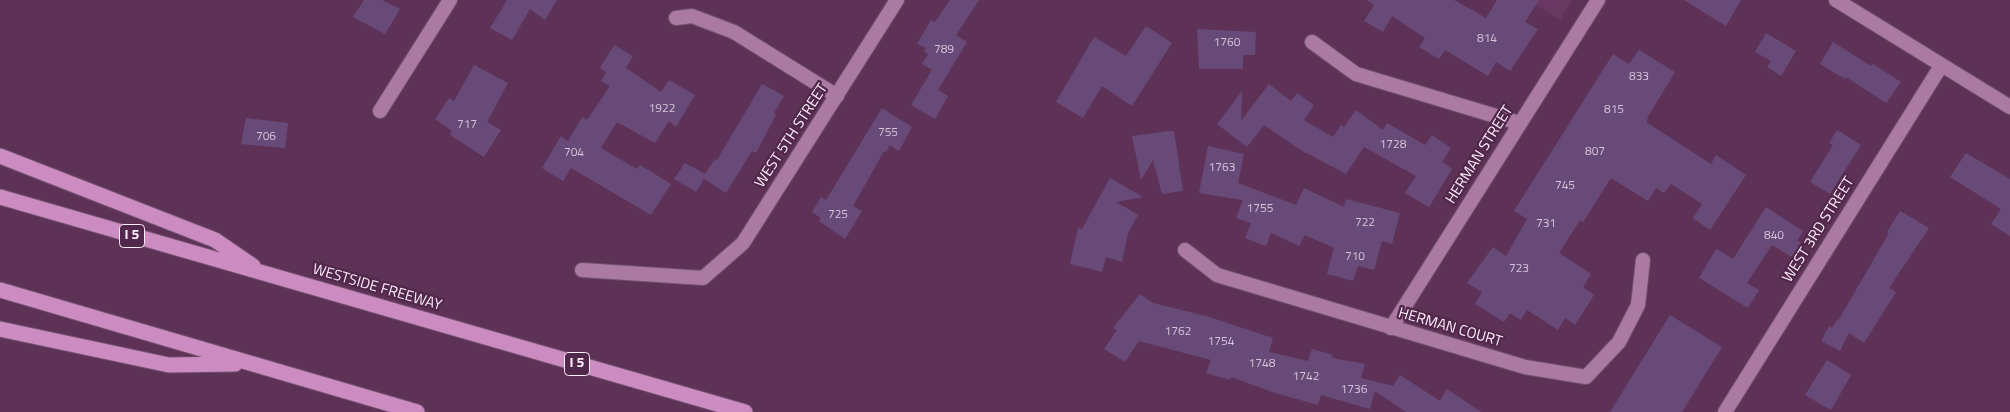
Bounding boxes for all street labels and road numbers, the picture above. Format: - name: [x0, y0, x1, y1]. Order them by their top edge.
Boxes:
- street label: WEST 5TH STREET: [752, 81, 832, 191]
- street label: HERMAN STREET: [1443, 103, 1517, 207]
- street label: WEST 3RD STREET: [1779, 174, 1859, 286]
- road number: I 5: [120, 225, 144, 248]
- street label: WESTSIDE FREEWAY: [310, 261, 444, 315]
- street label: HERMAN COURT: [1396, 305, 1504, 351]
- road number: I 5: [564, 352, 590, 376]

